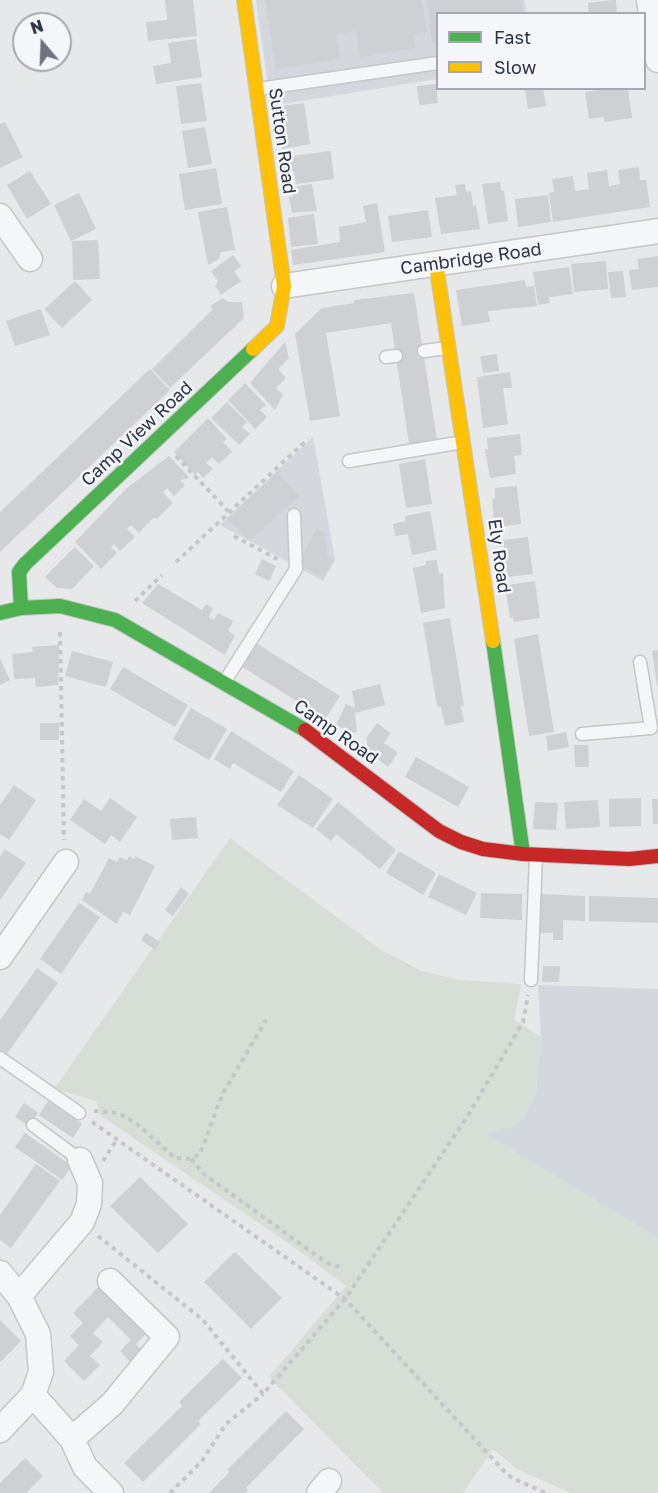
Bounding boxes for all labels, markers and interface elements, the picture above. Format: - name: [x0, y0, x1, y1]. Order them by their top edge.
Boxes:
- north arrow: [12, 12, 72, 72]
- legend: [436, 12, 646, 90]
- text: N: [28, 15, 46, 38]
- text: Fast: [494, 26, 531, 48]
- text: Slow: [494, 56, 536, 78]
- street label: Sutton Road: [264, 86, 300, 196]
- street label: Cambridge Road: [399, 238, 543, 280]
- street label: Camp View Road: [77, 377, 197, 491]
- street label: Ely Road: [483, 517, 515, 595]
- street label: Camp Road: [290, 695, 382, 769]

